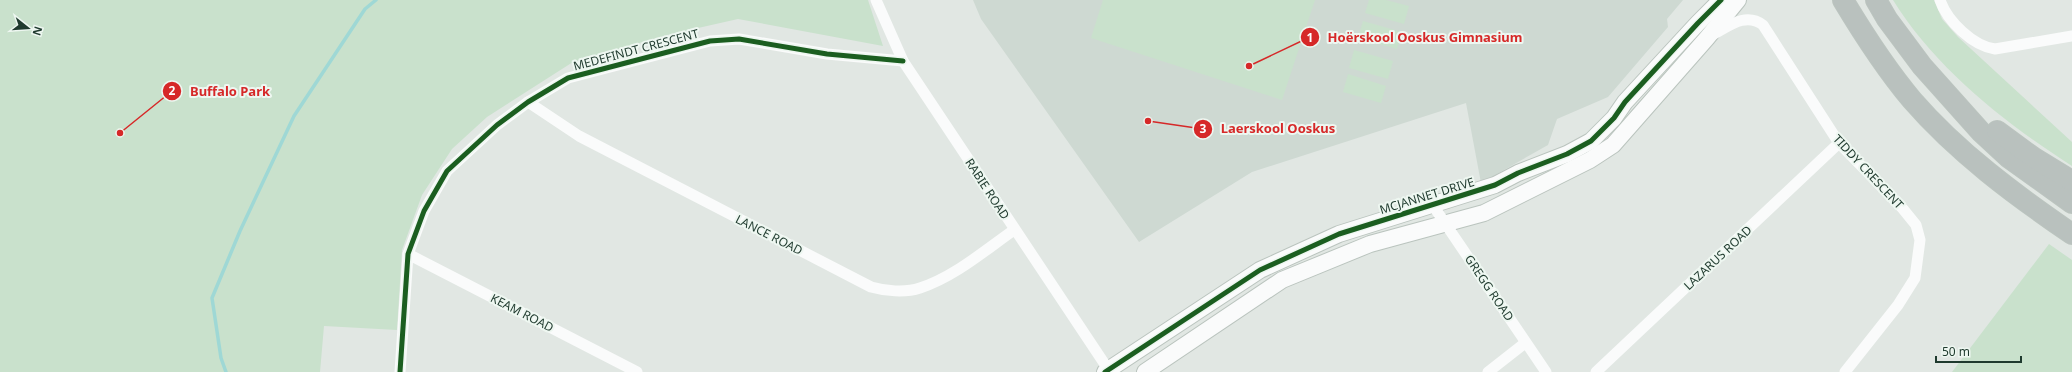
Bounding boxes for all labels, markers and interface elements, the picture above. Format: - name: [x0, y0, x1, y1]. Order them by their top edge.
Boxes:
- north arrow: [8, 8, 48, 48]
- text: N: [30, 25, 47, 38]
- street label: MEDEFINDT CRESCENT: [571, 25, 701, 74]
- callout: Hoërskool Ooskus Gimnasium: [1300, 25, 1531, 50]
- text: Hoërskool Ooskus Gimnasium: [1328, 28, 1522, 46]
- text: 1: [1307, 29, 1313, 46]
- callout: Buffalo Park: [162, 79, 278, 104]
- text: 2: [169, 82, 176, 99]
- text: Buffalo Park: [190, 82, 271, 100]
- callout: Laerskool Ooskus: [1193, 116, 1344, 141]
- text: Laerskool Ooskus: [1221, 119, 1335, 137]
- text: 3: [1200, 120, 1207, 137]
- street label: TIDDY CRESCENT: [1829, 131, 1908, 213]
- street label: RABIE ROAD: [961, 155, 1014, 223]
- street label: MCJANNET DRIVE: [1377, 173, 1476, 218]
- street label: LANCE ROAD: [733, 210, 806, 259]
- street label: LAZARUS ROAD: [1680, 221, 1756, 294]
- street label: GREGG ROAD: [1461, 251, 1518, 324]
- street label: KEAM ROAD: [488, 289, 557, 336]
- scale bar: [1936, 338, 2021, 364]
- text: 50 m: [1942, 343, 1970, 360]

